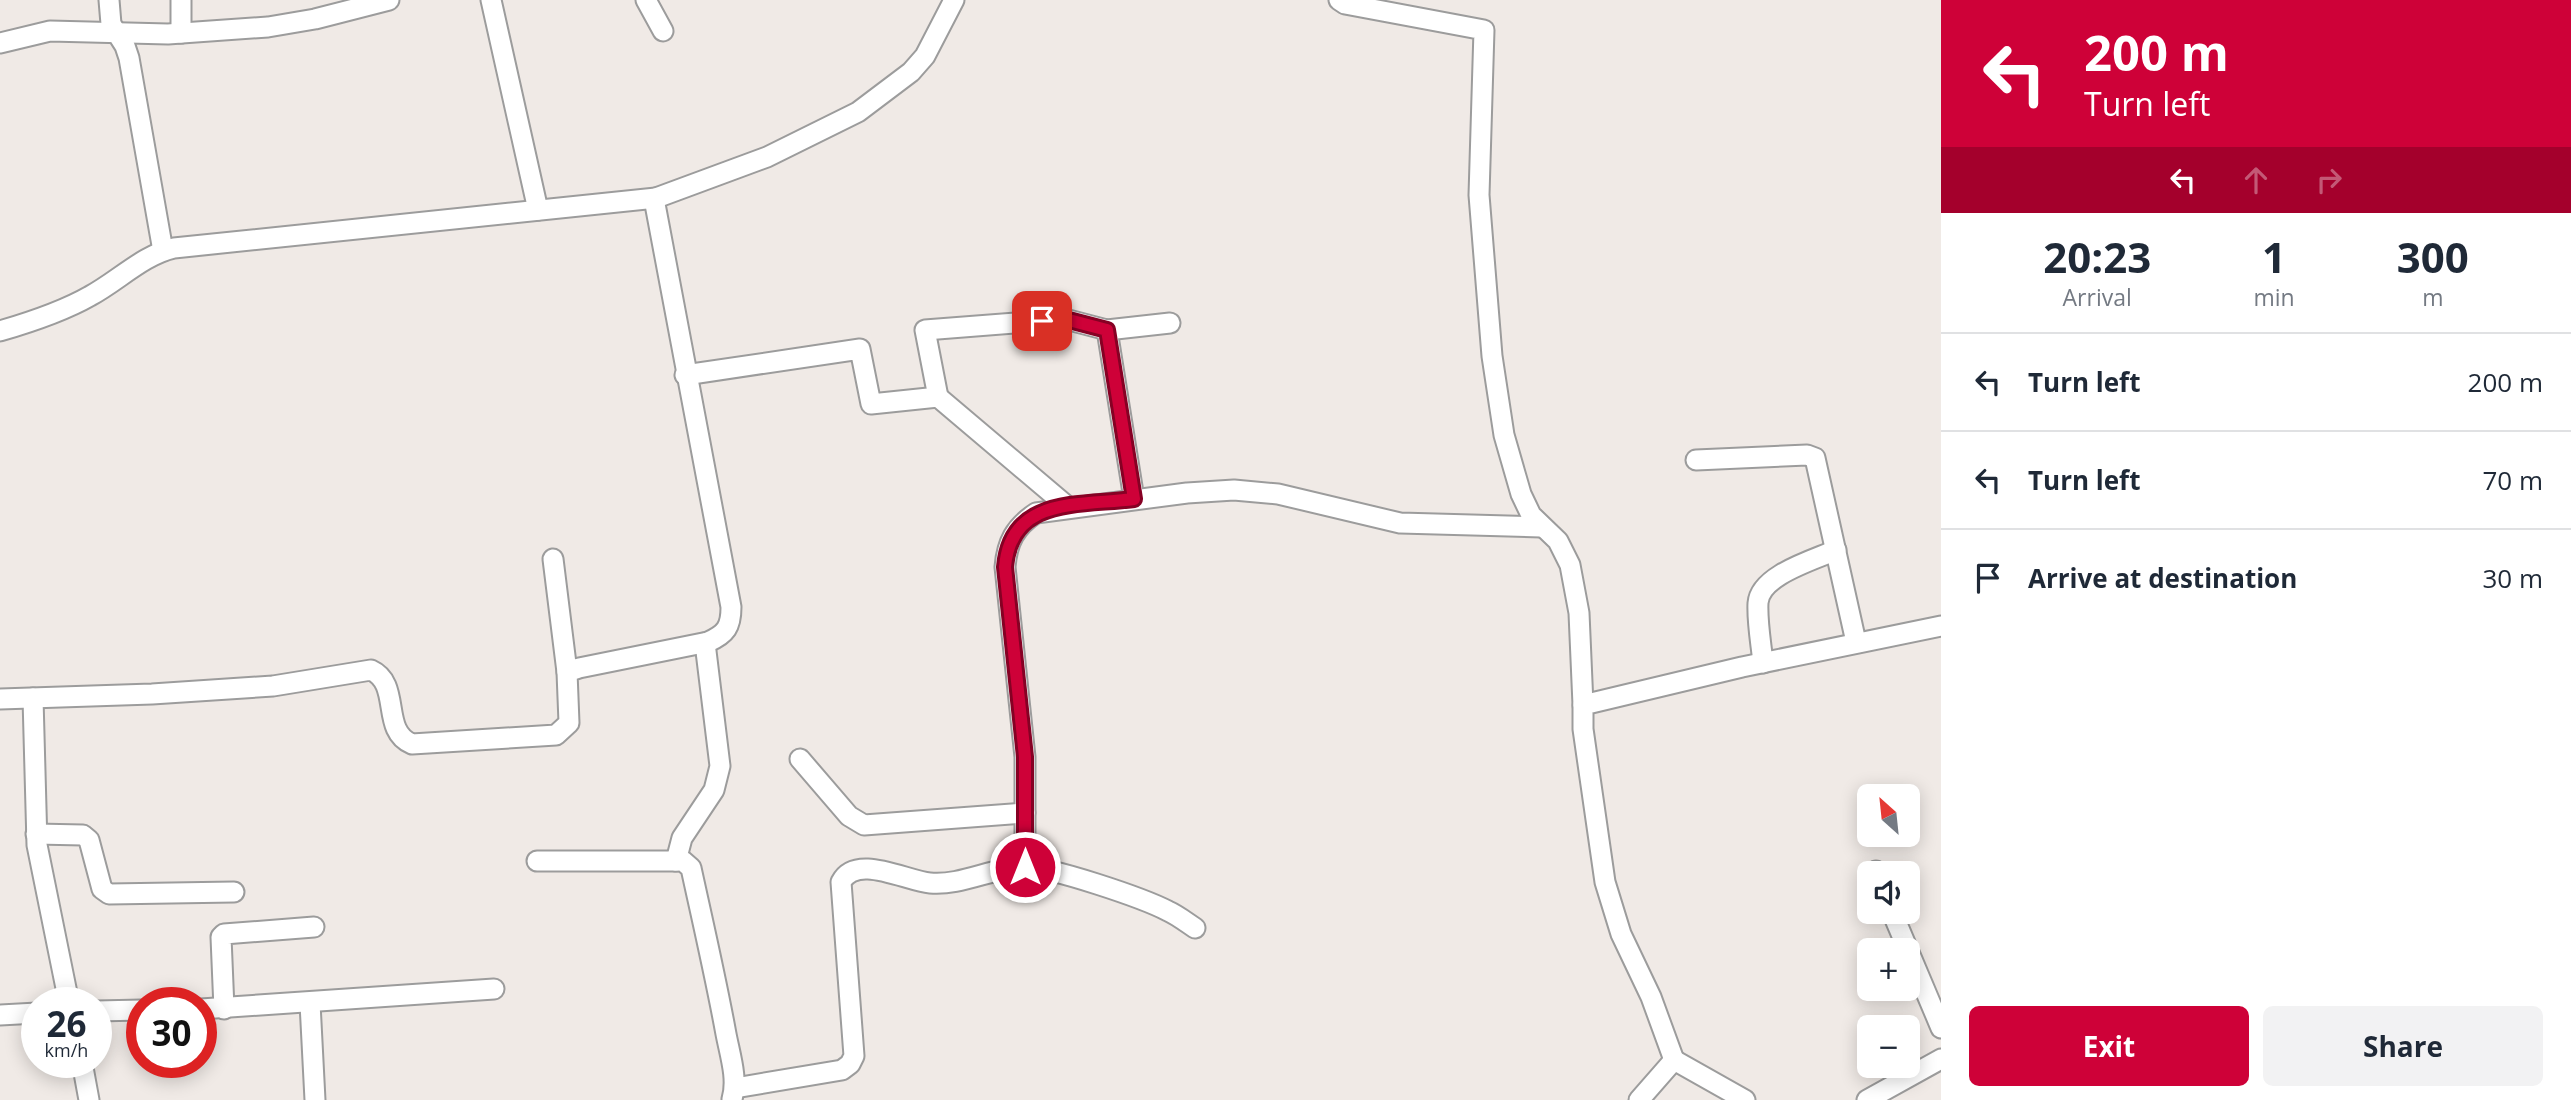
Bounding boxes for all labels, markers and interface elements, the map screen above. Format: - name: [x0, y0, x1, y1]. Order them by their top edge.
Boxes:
- text: 200 m: [2084, 19, 2229, 85]
- icon: left: [1969, 28, 2060, 119]
- text: Turn left: [2084, 82, 2210, 125]
- icon: left: [2164, 161, 2202, 199]
- icon: ahead: [2237, 161, 2275, 199]
- icon: right: [2310, 161, 2348, 199]
- text: 20:23: [2043, 228, 2151, 285]
- text: 1: [2262, 228, 2286, 285]
- text: 300: [2397, 228, 2469, 285]
- text: Arrival: [2063, 281, 2132, 313]
- text: min: [2253, 281, 2295, 313]
- text: m: [2422, 281, 2443, 313]
- pin: [1012, 291, 1072, 351]
- icon: arrive: [1023, 302, 1061, 340]
- icon: left: [1969, 363, 2007, 401]
- text: Turn left: [2028, 364, 2140, 400]
- text: 200 m: [2468, 364, 2543, 400]
- icon: left: [1969, 461, 2007, 499]
- text: Turn left: [2028, 462, 2140, 498]
- text: 70 m: [2482, 462, 2543, 498]
- icon: arrive: [1969, 559, 2007, 597]
- text: Arrive at destination: [2028, 560, 2297, 596]
- text: 30 m: [2482, 560, 2543, 596]
- north arrow: [1857, 784, 1920, 847]
- map controls: [1857, 784, 1920, 1078]
- position arrow: [988, 830, 1062, 904]
- button: sound: [1857, 861, 1920, 924]
- button: +: [1857, 938, 1920, 1001]
- speed limit sign: 30: [126, 987, 217, 1078]
- text: 26: [46, 1000, 87, 1047]
- button: Exit: [1969, 1006, 2249, 1086]
- button: Share: [2263, 1006, 2543, 1086]
- button: −: [1857, 1015, 1920, 1078]
- text: km/h: [45, 1038, 88, 1062]

